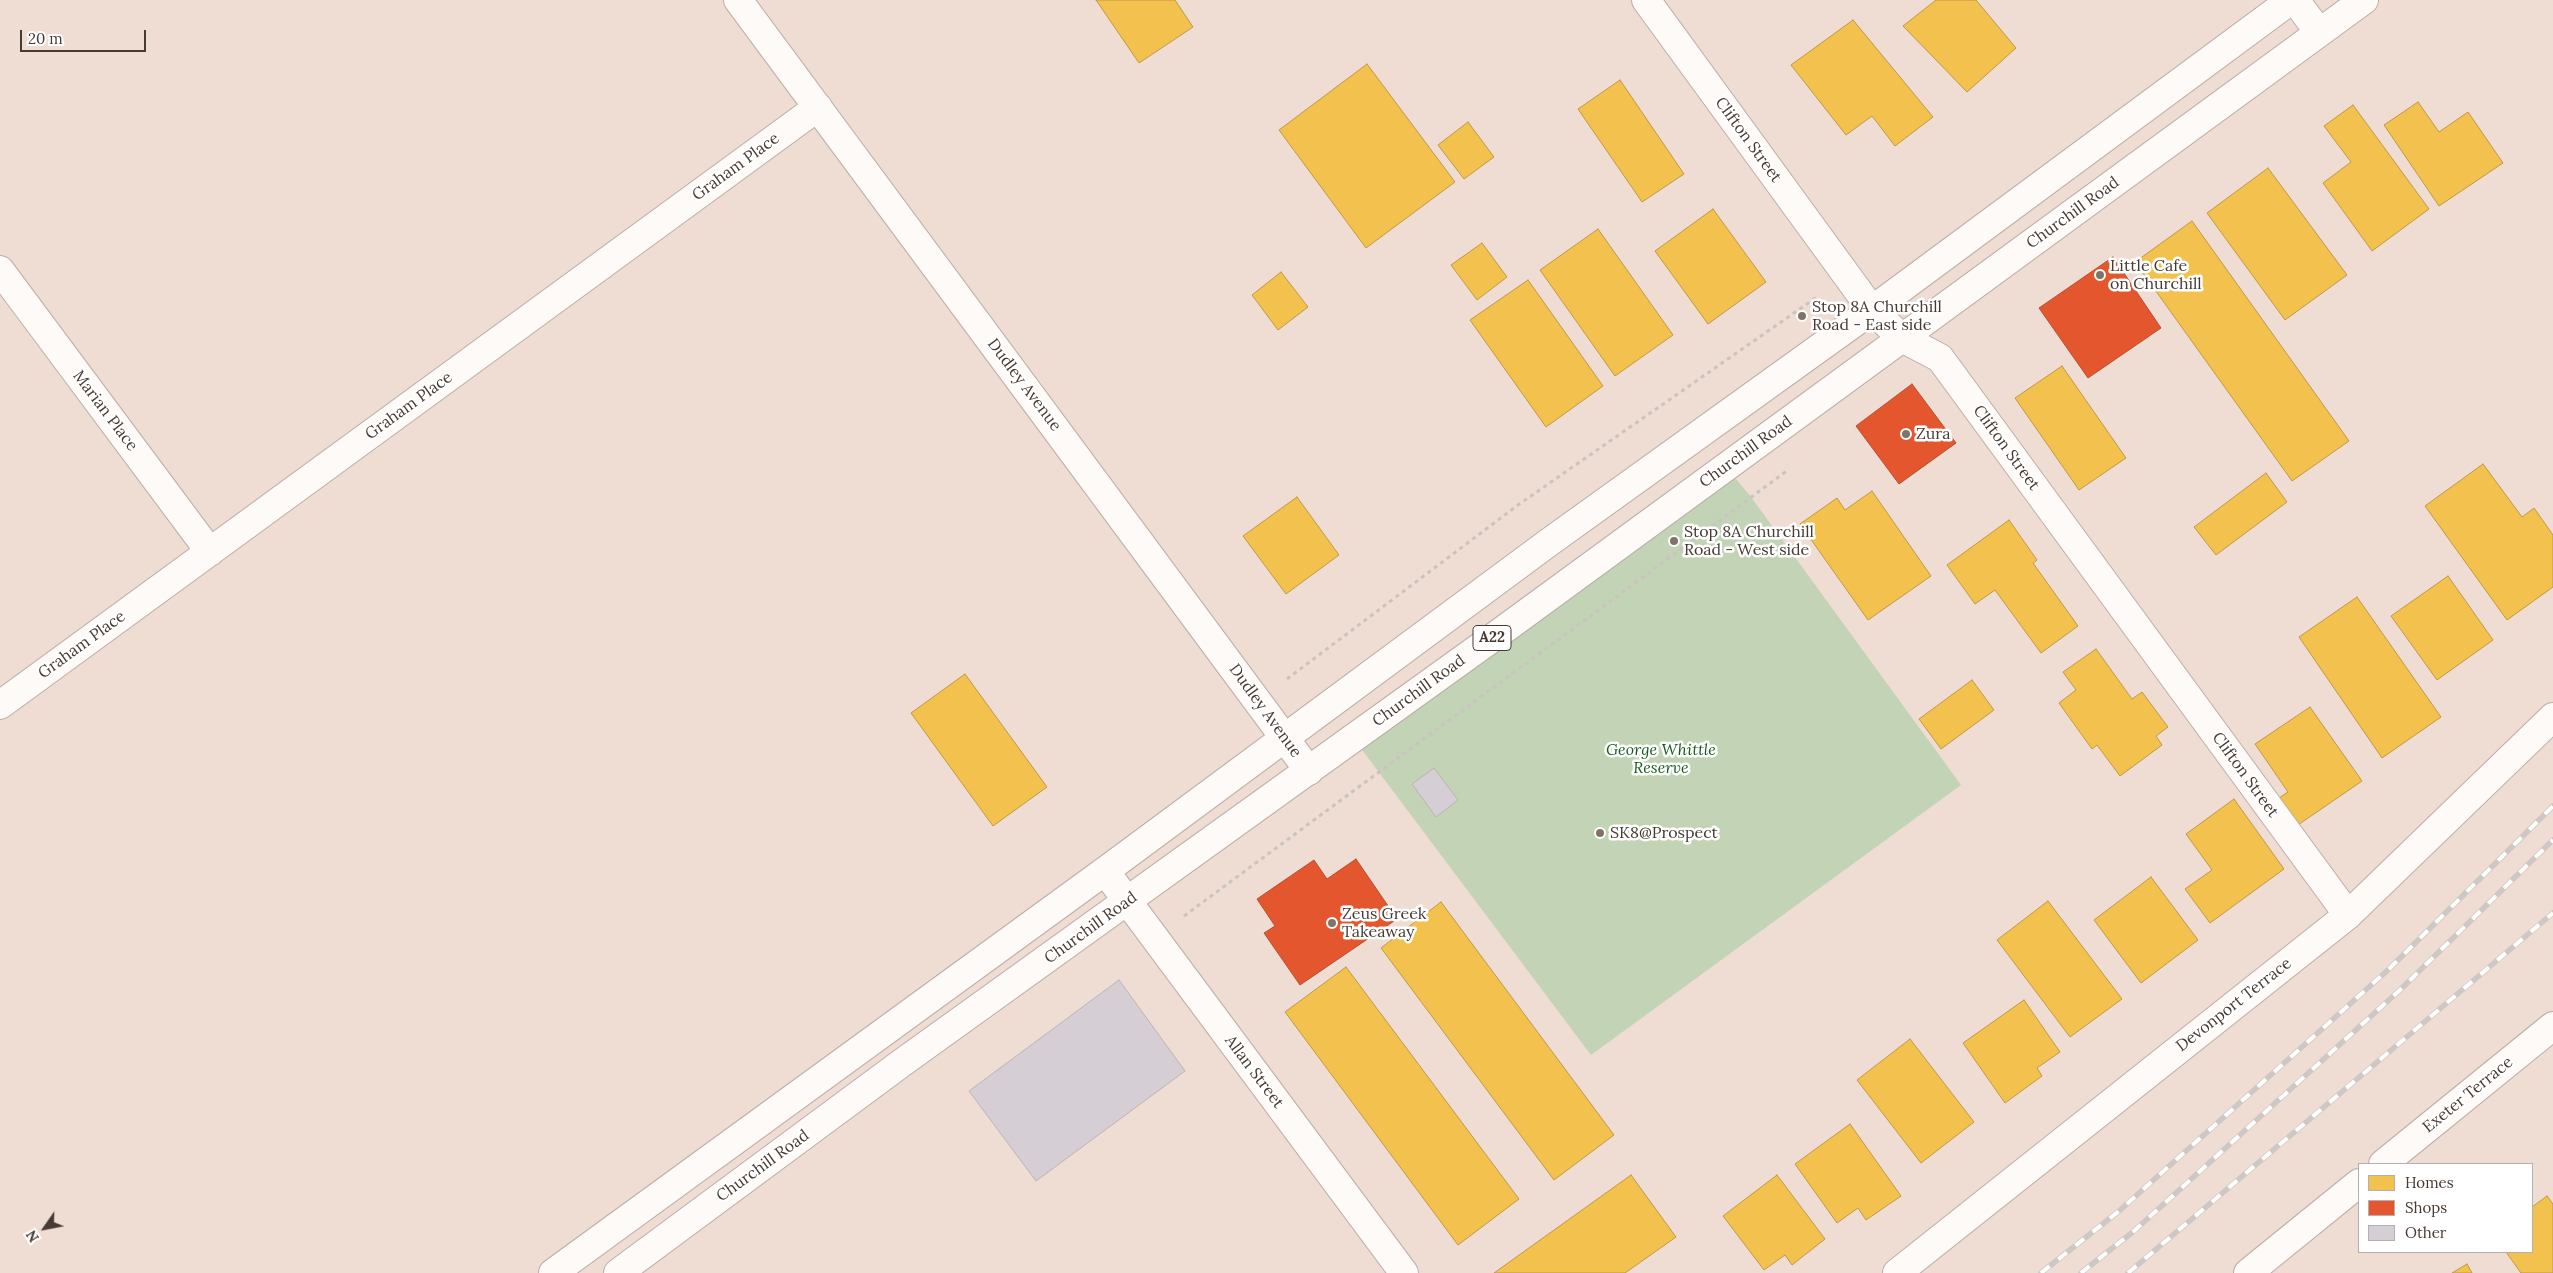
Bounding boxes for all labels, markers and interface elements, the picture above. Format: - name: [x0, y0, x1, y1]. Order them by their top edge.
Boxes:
- scale bar: [22, 20, 149, 52]
- text: 20 m: [28, 29, 63, 48]
- street label: Clifton Street: [1711, 94, 1785, 186]
- street label: Graham Place: [689, 129, 783, 205]
- street label: Churchill Road: [2023, 173, 2123, 253]
- place label: Little Cafe on Churchill: [2110, 256, 2202, 294]
- marker: Little Cafe on Churchill: [2094, 269, 2106, 281]
- place label: Stop 8A Churchill Road - East side: [1812, 297, 1942, 335]
- marker: Stop 8A Churchill Road - East side: [1796, 310, 1808, 322]
- street label: Dudley Avenue: [983, 335, 1065, 435]
- street label: Marian Place: [68, 367, 142, 455]
- street label: Graham Place: [362, 368, 456, 444]
- street label: Clifton Street: [1969, 402, 2043, 494]
- street label: Churchill Road: [1696, 412, 1796, 492]
- place label: Zura: [1916, 424, 1950, 444]
- marker: Zura: [1900, 428, 1912, 440]
- place label: Stop 8A Churchill Road - West side: [1684, 522, 1814, 560]
- marker: Stop 8A Churchill Road - West side: [1668, 535, 1680, 547]
- street label: Graham Place: [35, 607, 129, 683]
- road number: A22: [1473, 626, 1511, 650]
- street label: Churchill Road: [1369, 651, 1469, 731]
- street label: Dudley Avenue: [1225, 660, 1305, 762]
- street label: Clifton Street: [2208, 729, 2282, 821]
- park label: George Whittle Reserve: [1606, 740, 1716, 778]
- place label: SK8@Prospect: [1610, 823, 1718, 843]
- marker: SK8@Prospect: [1594, 827, 1606, 839]
- street label: Churchill Road: [1041, 888, 1141, 968]
- place label: Zeus Greek Takeaway: [1342, 904, 1426, 942]
- marker: Zeus Greek Takeaway: [1326, 917, 1338, 929]
- street label: Devonport Terrace: [2172, 954, 2296, 1056]
- street label: Allan Street: [1220, 1032, 1288, 1112]
- street label: Exeter Terrace: [2419, 1053, 2517, 1137]
- street label: Churchill Road: [713, 1126, 813, 1206]
- legend: [2358, 1163, 2533, 1253]
- text: Homes: [2405, 1173, 2454, 1192]
- text: Shops: [2405, 1198, 2447, 1217]
- north arrow: [20, 1203, 70, 1253]
- text: Other: [2405, 1223, 2446, 1242]
- text: N: [22, 1227, 43, 1246]

